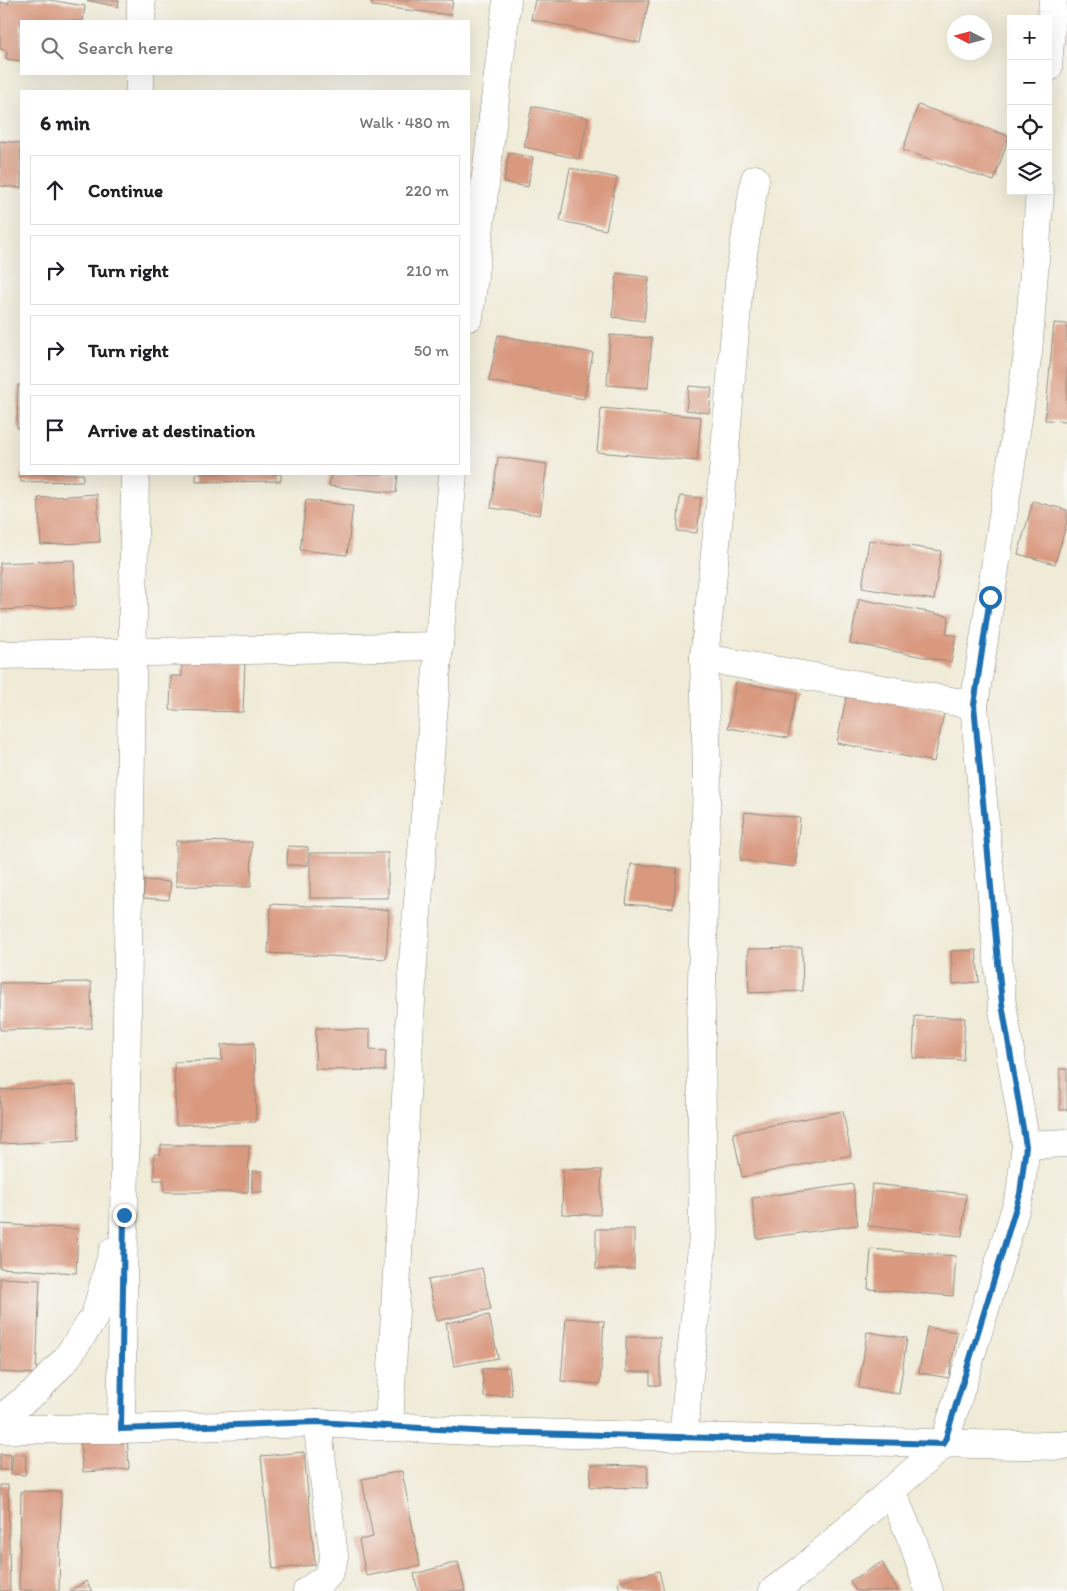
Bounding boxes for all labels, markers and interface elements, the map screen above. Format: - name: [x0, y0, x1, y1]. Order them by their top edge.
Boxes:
- north arrow: [947, 15, 992, 60]
- map controls: [1007, 15, 1052, 195]
- button: +: [1007, 15, 1052, 60]
- search box: [20, 20, 470, 75]
- icon: search: [38, 34, 66, 62]
- text: Search here: [78, 36, 173, 59]
- button: −: [1007, 60, 1052, 105]
- button: locate: [1007, 105, 1052, 150]
- text: 6 min: [40, 110, 90, 135]
- text: Walk · 480 m: [360, 113, 450, 132]
- button: layers: [1007, 150, 1052, 195]
- icon: ahead: [41, 176, 69, 204]
- text: Continue: [88, 179, 163, 202]
- text: 220 m: [405, 181, 449, 200]
- icon: right: [41, 256, 69, 284]
- text: Turn right: [88, 259, 169, 282]
- text: 210 m: [406, 261, 449, 280]
- icon: right: [41, 336, 69, 364]
- text: Turn right: [88, 339, 169, 362]
- text: 50 m: [414, 341, 449, 360]
- icon: arrive: [41, 416, 69, 444]
- text: Arrive at destination: [88, 419, 255, 442]
- route start: [979, 586, 1002, 609]
- route end: [113, 1204, 136, 1227]

